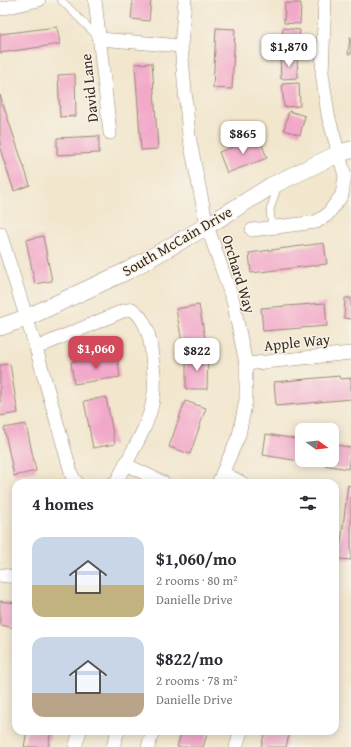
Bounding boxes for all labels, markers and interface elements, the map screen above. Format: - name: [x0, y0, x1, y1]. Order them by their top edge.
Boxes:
- pin: $1,870: [256, 34, 322, 68]
- text: $1,870: [270, 37, 308, 56]
- street label: David Lane: [75, 53, 103, 123]
- pin: $865: [219, 121, 267, 155]
- text: $865: [230, 124, 256, 143]
- street label: South McCain Drive: [118, 201, 236, 281]
- street label: Orchard Way: [217, 232, 261, 316]
- street label: Apple Way: [263, 328, 332, 356]
- pin: $1,060: [63, 336, 129, 370]
- pin: $822: [173, 338, 221, 372]
- text: $1,060: [77, 339, 115, 358]
- text: $822: [184, 341, 210, 360]
- north arrow: [295, 423, 339, 467]
- map controls: [295, 423, 339, 467]
- text: 4 homes: [32, 491, 94, 516]
- icon: filters: [297, 492, 319, 514]
- text: $1,060/mo: [156, 546, 237, 571]
- icon: home: [64, 553, 112, 601]
- text: 2 rooms · 80 m²: [156, 571, 238, 590]
- text: Danielle Drive: [156, 590, 233, 609]
- text: $822/mo: [156, 646, 223, 671]
- icon: home: [64, 653, 112, 701]
- text: 2 rooms · 78 m²: [156, 671, 238, 690]
- text: Danielle Drive: [156, 690, 233, 709]

